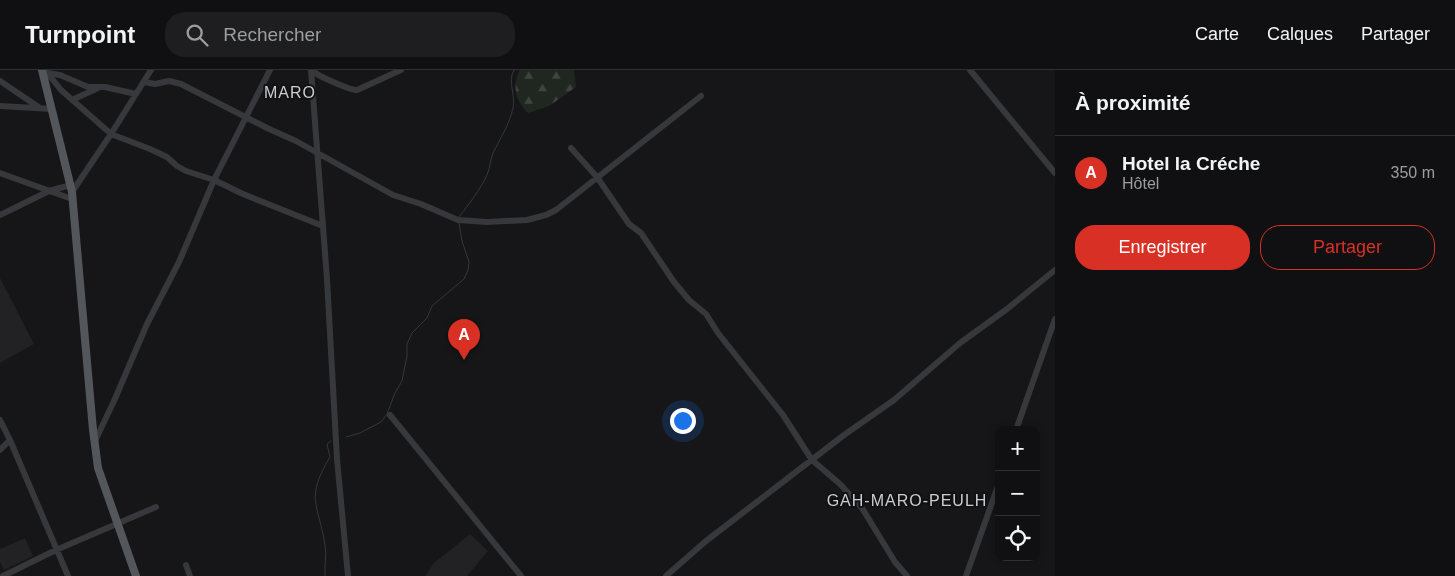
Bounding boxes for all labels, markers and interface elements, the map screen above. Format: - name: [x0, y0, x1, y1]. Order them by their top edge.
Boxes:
- search box: [165, 12, 515, 57]
- text: Turnpoint: [25, 21, 135, 48]
- icon: search: [183, 21, 211, 49]
- text: Rechercher: [223, 24, 321, 45]
- text: Carte: [1195, 24, 1239, 44]
- text: Calques: [1267, 24, 1333, 44]
- text: Partager: [1361, 24, 1430, 44]
- district label: MARO: [264, 84, 316, 101]
- text: À proximité: [1075, 91, 1191, 114]
- text: Hotel la Créche: [1122, 153, 1260, 174]
- text: A: [1085, 164, 1097, 181]
- text: 350 m: [1391, 164, 1435, 181]
- text: Hôtel: [1122, 175, 1159, 192]
- button: Enregistrer: [1075, 225, 1250, 270]
- button: Partager: [1260, 225, 1435, 270]
- pin: A: [448, 319, 480, 360]
- your location: [670, 408, 696, 434]
- map controls: [995, 426, 1040, 561]
- button: +: [995, 426, 1040, 471]
- button: −: [995, 471, 1040, 516]
- district label: GAH-MARO-PEULH: [827, 492, 987, 509]
- button: locate: [995, 516, 1040, 561]

